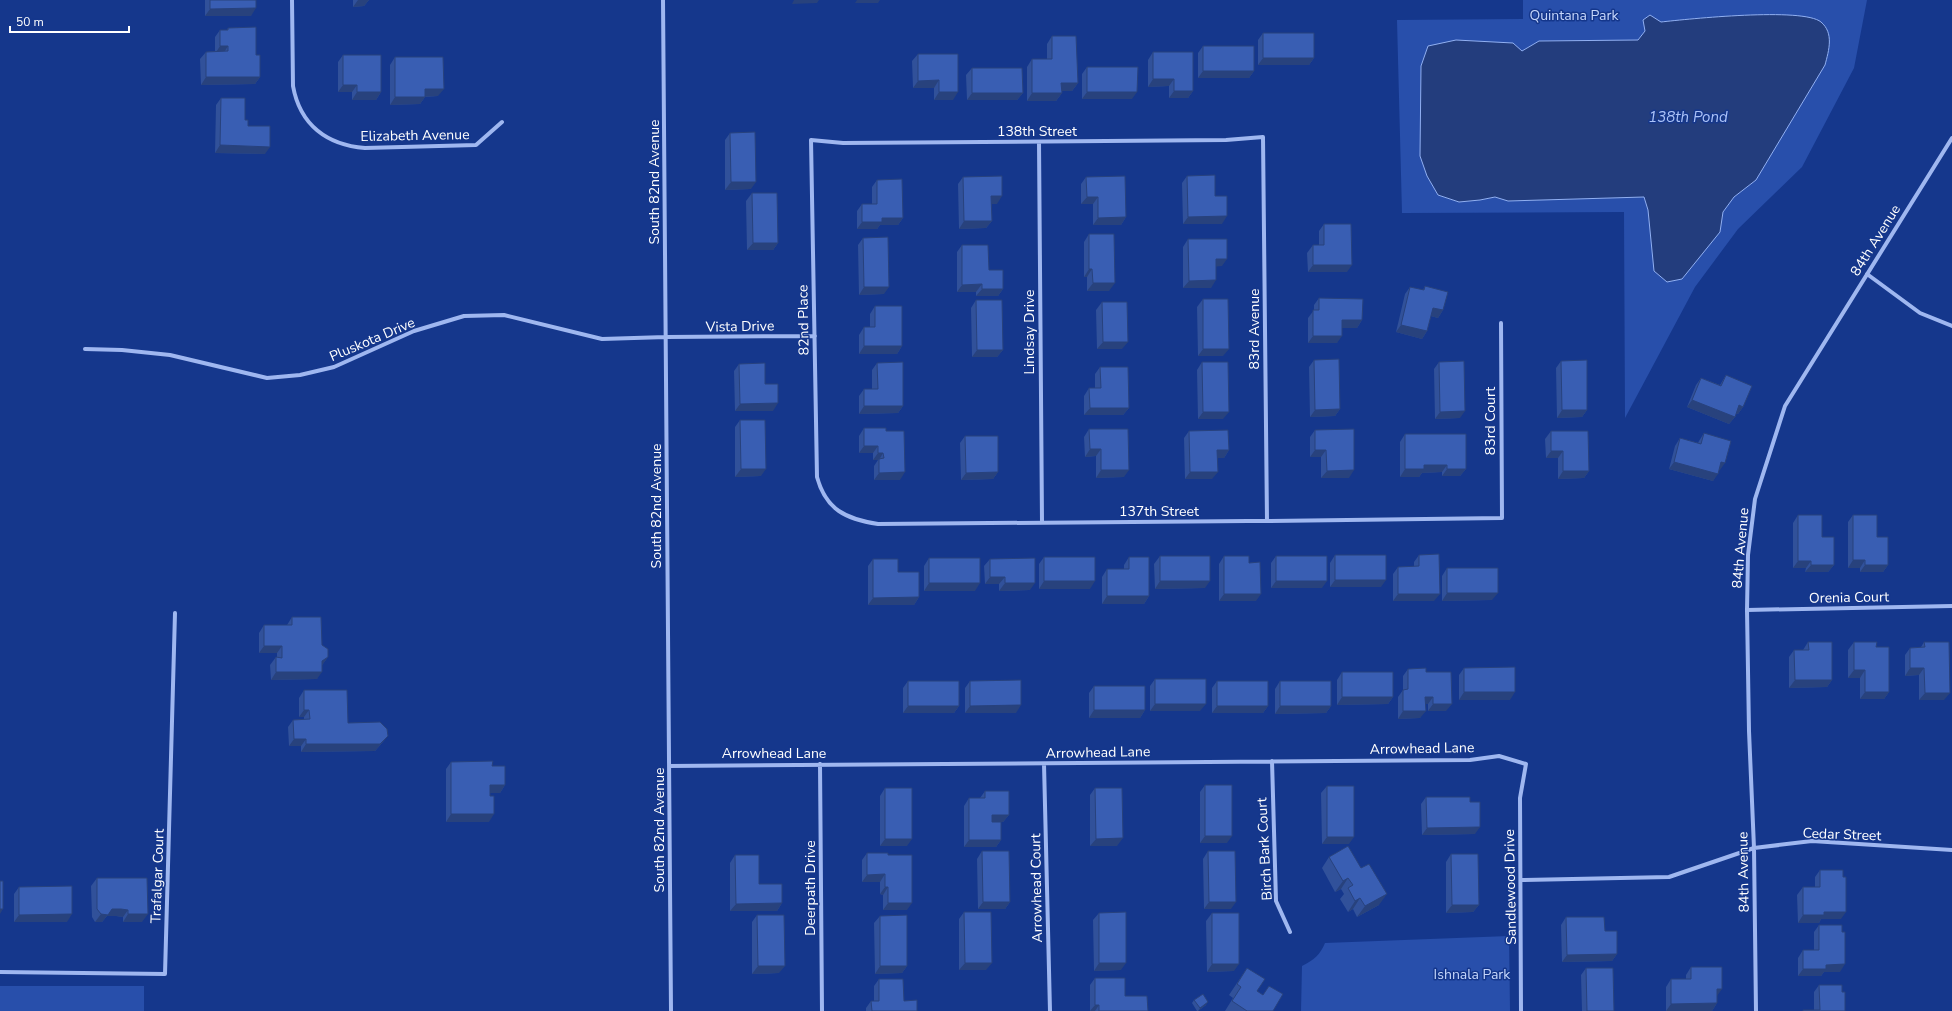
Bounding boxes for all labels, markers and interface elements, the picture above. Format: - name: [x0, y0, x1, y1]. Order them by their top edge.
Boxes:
- park label: Quintana Park: [1529, 6, 1620, 25]
- scale bar: [10, 8, 129, 34]
- text: 50 m: [16, 14, 44, 30]
- water label: 138th Pond: [1648, 107, 1728, 127]
- street label: South 82nd Avenue: [645, 120, 664, 244]
- street label: 138th Street: [997, 122, 1077, 141]
- street label: Elizabeth Avenue: [360, 125, 470, 146]
- street label: 84th Avenue: [1846, 201, 1905, 280]
- street label: 82nd Place: [793, 284, 814, 356]
- street label: 83rd Avenue: [1245, 288, 1264, 370]
- street label: Lindsay Drive: [1020, 289, 1039, 375]
- street label: Pluskota Drive: [326, 313, 418, 366]
- street label: Vista Drive: [705, 316, 775, 337]
- street label: 83rd Court: [1481, 387, 1500, 455]
- street label: South 82nd Avenue: [647, 444, 666, 568]
- street label: 137th Street: [1119, 502, 1199, 521]
- street label: 84th Avenue: [1728, 507, 1753, 589]
- street label: Orenia Court: [1809, 587, 1889, 608]
- street label: Arrowhead Lane: [1370, 738, 1474, 759]
- street label: Arrowhead Lane: [1046, 742, 1150, 763]
- street label: Arrowhead Lane: [722, 744, 826, 763]
- street label: South 82nd Avenue: [650, 768, 669, 892]
- street label: Birch Bark Court: [1252, 797, 1277, 901]
- street label: Cedar Street: [1802, 824, 1882, 845]
- street label: Trafalgar Court: [146, 828, 169, 924]
- street label: Sandlewood Drive: [1500, 829, 1521, 945]
- street label: 84th Avenue: [1733, 831, 1754, 913]
- street label: Arrowhead Court: [1026, 833, 1047, 943]
- street label: Deerpath Drive: [801, 840, 820, 936]
- park label: Ishnala Park: [1434, 965, 1511, 984]

